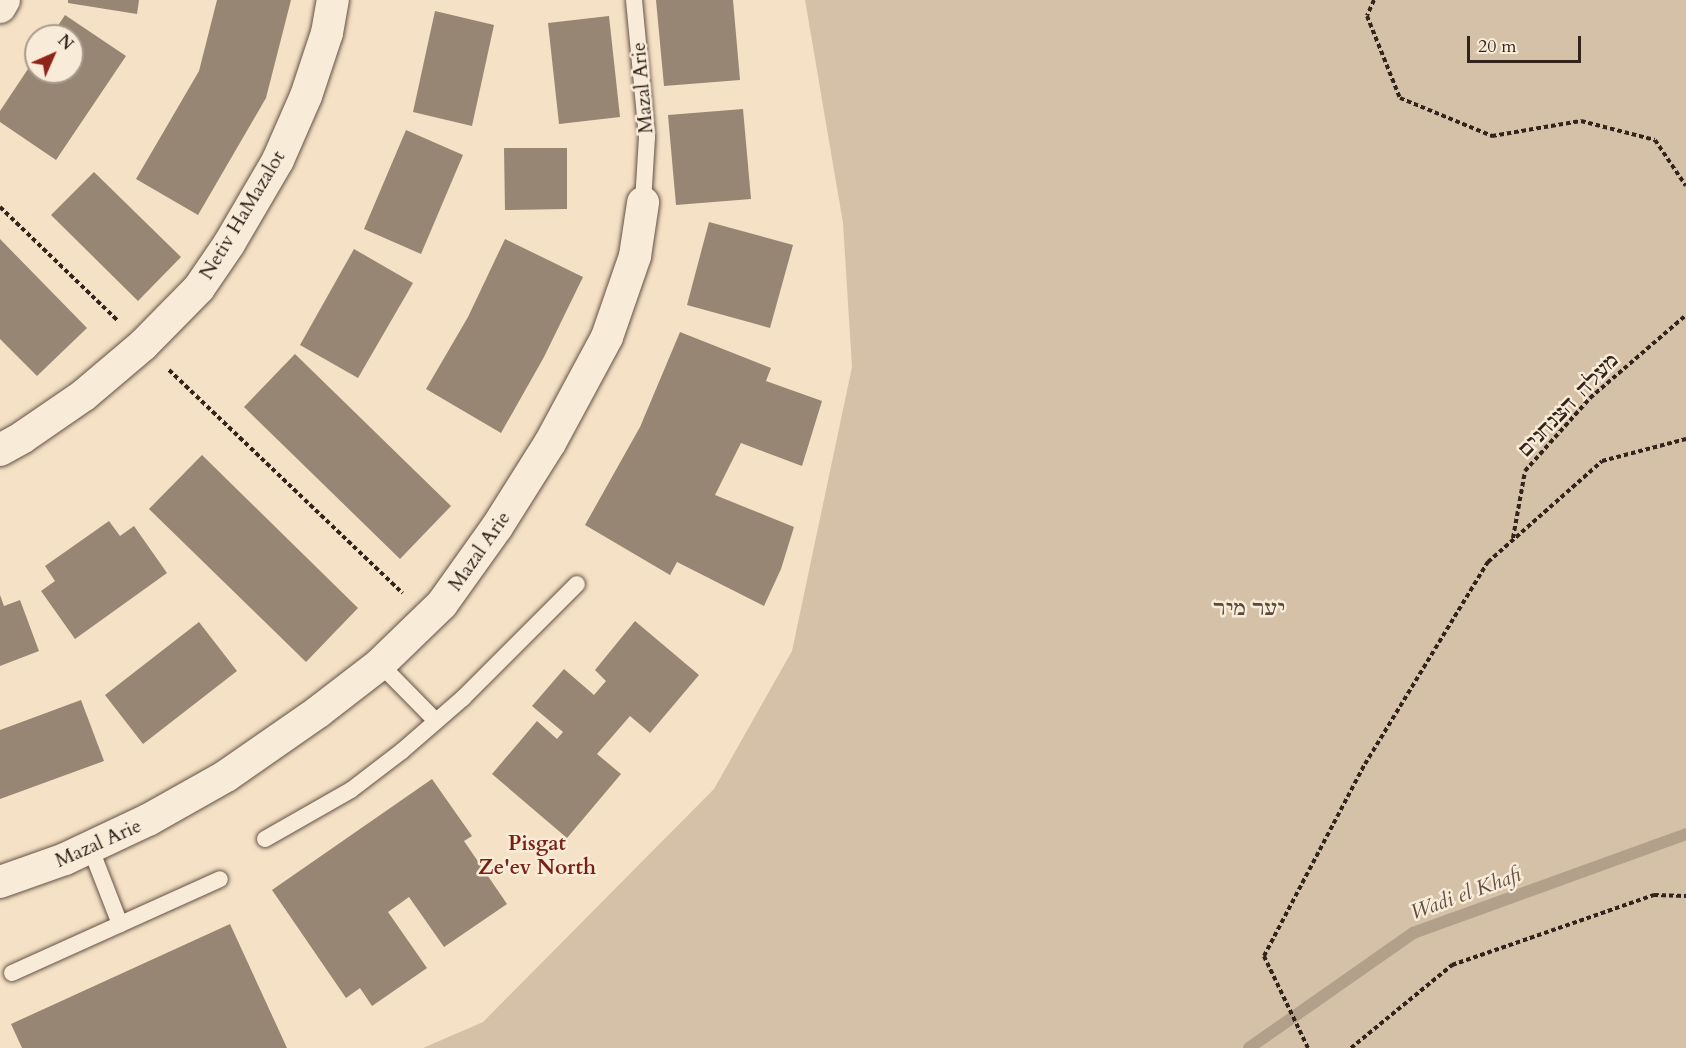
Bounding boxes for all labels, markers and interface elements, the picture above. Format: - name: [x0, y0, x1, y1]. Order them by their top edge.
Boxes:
- north arrow: [24, 24, 84, 84]
- scale bar: [1470, 24, 1584, 62]
- text: N: [53, 30, 78, 55]
- text: 20 m: [1478, 34, 1517, 59]
- street label: Mazal Arie: [626, 41, 658, 135]
- street label: Netiv HaMazalot: [194, 146, 290, 284]
- street label: מעלה הצנחנים: [1514, 350, 1622, 460]
- street label: Mazal Arie: [443, 507, 515, 595]
- park label: יער מיר: [1213, 596, 1285, 620]
- street label: Mazal Arie: [51, 813, 145, 873]
- district label: Pisgat Ze'ev North: [478, 831, 596, 881]
- water label: Wadi el Khafi: [1407, 862, 1525, 926]

